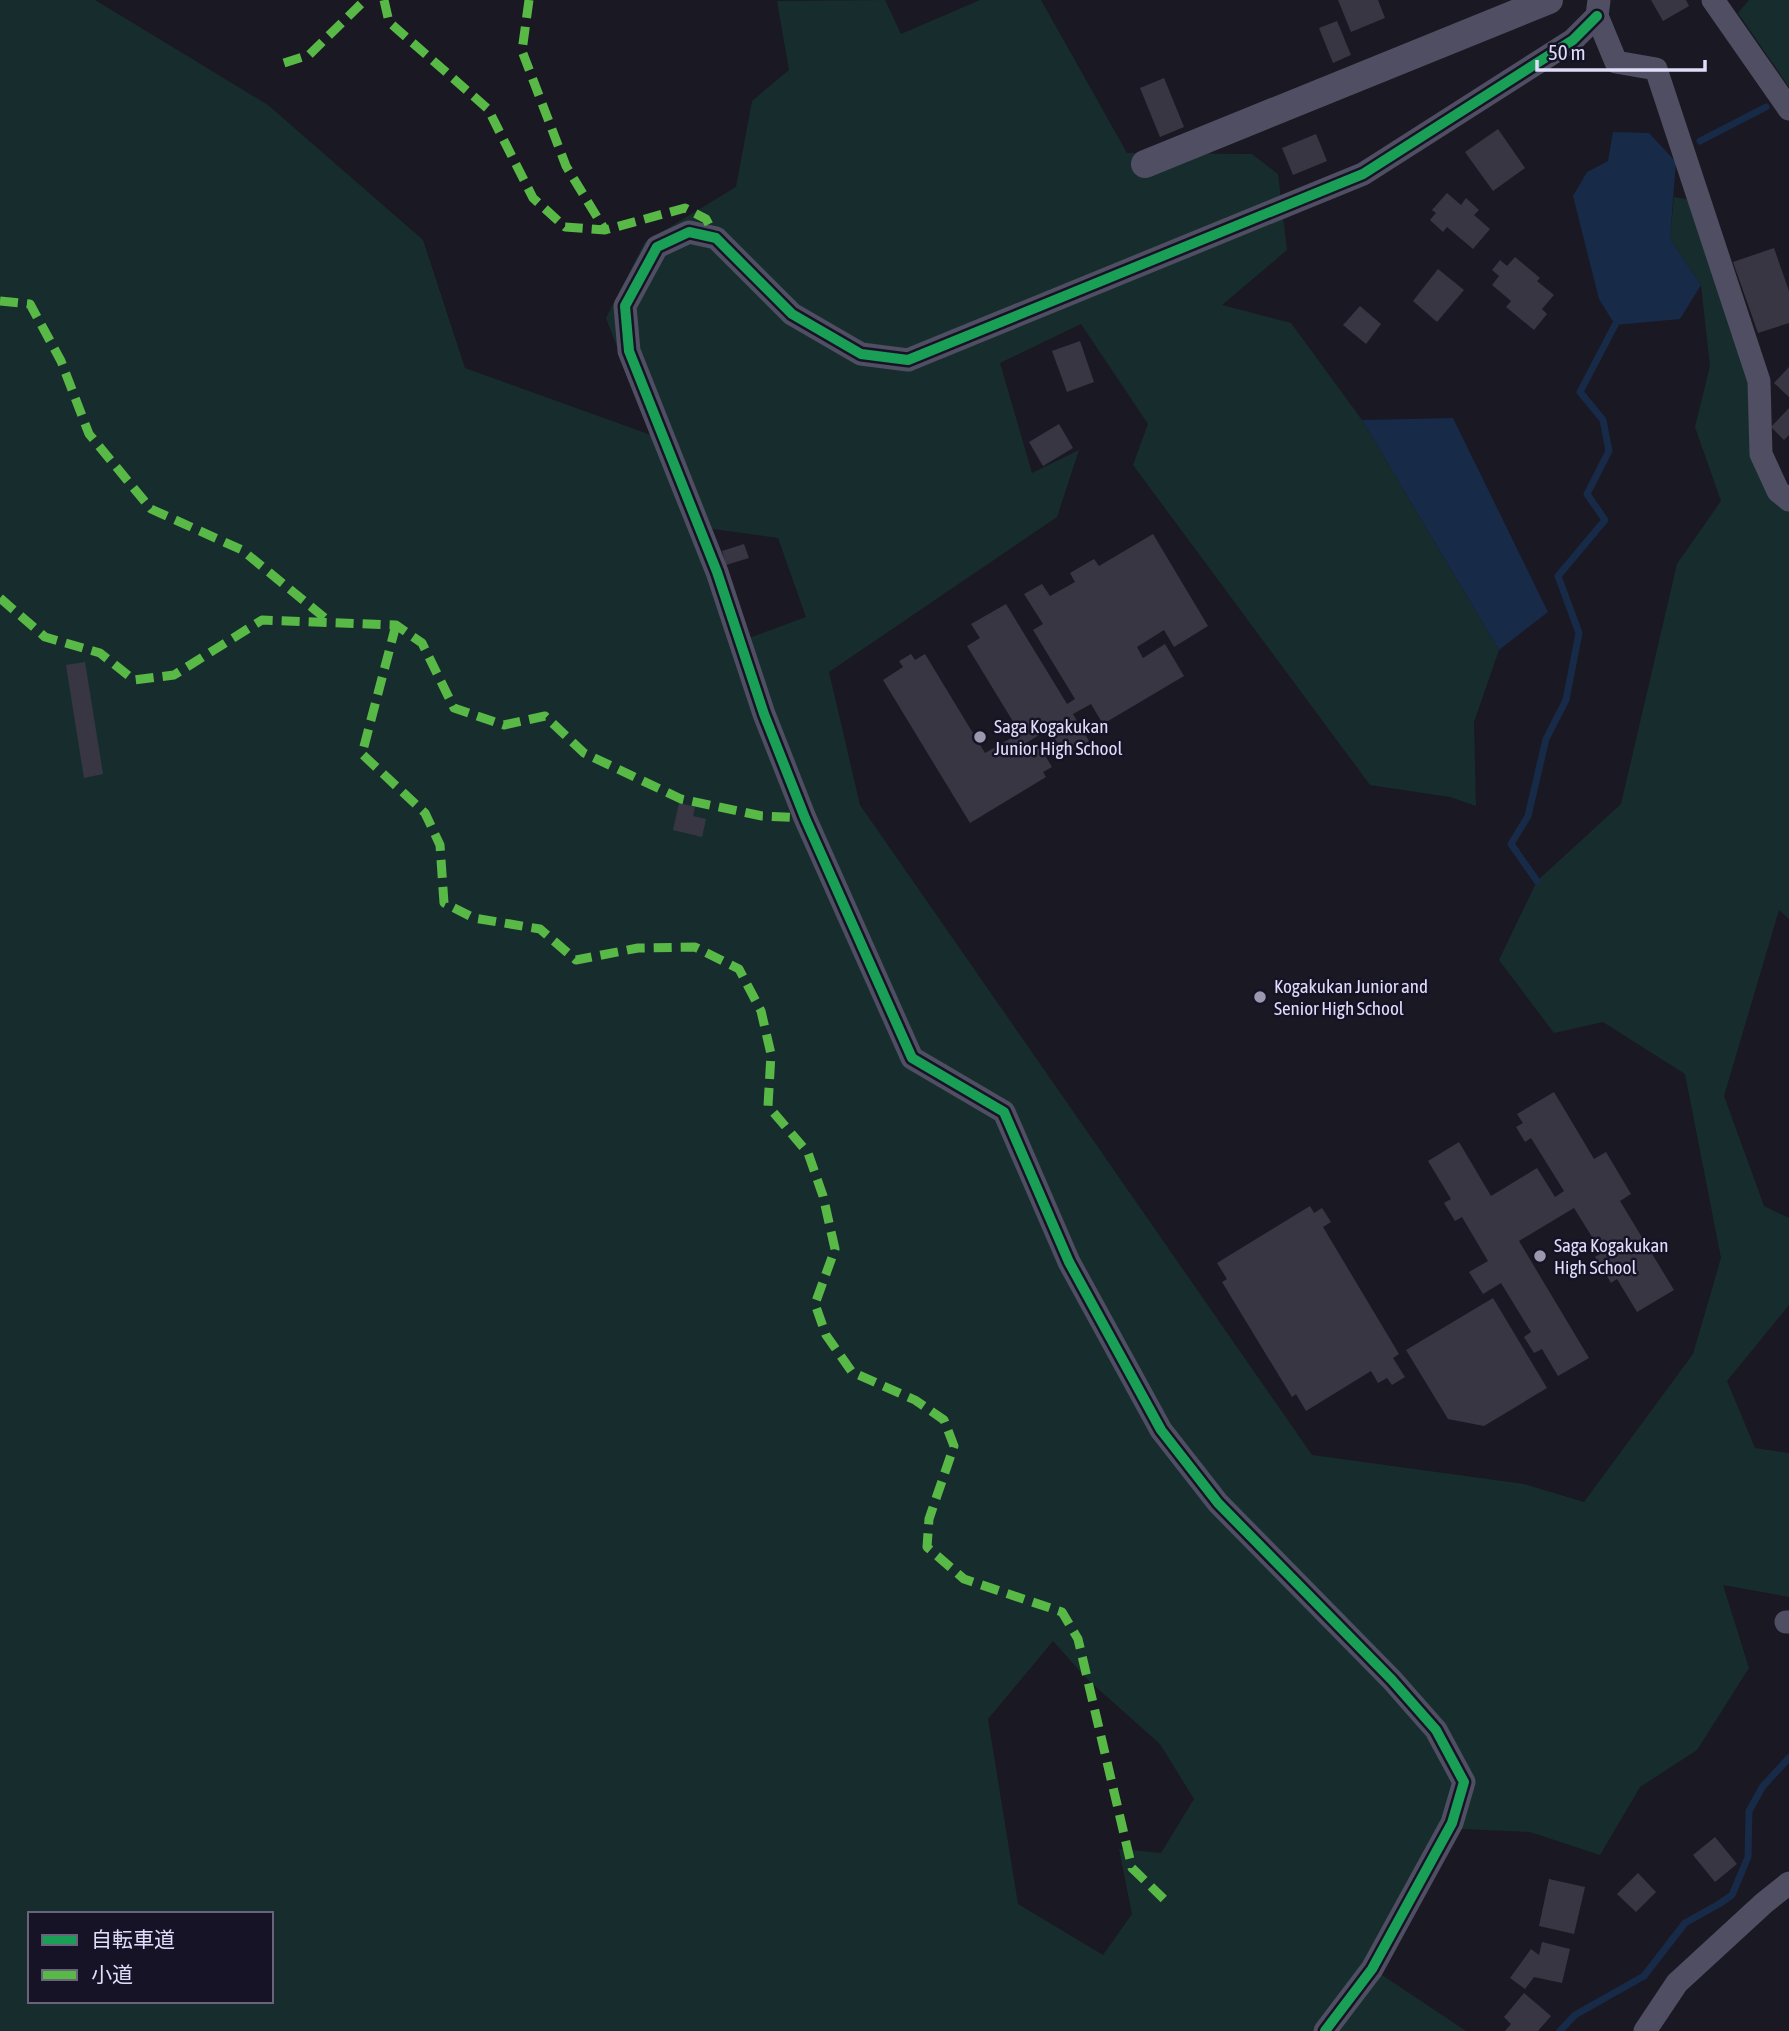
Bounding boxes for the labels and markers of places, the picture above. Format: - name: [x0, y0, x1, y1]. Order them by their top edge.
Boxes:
- place label: Saga Kogakukan Junior High School: [994, 715, 1123, 759]
- marker: Saga Kogakukan Junior High School: [972, 729, 988, 745]
- place label: Kogakukan Junior and Senior High School: [1274, 975, 1428, 1019]
- marker: Kogakukan Junior and Senior High School: [1252, 989, 1268, 1005]
- place label: Saga Kogakukan High School: [1554, 1234, 1668, 1278]
- marker: Saga Kogakukan High School: [1532, 1248, 1548, 1264]

